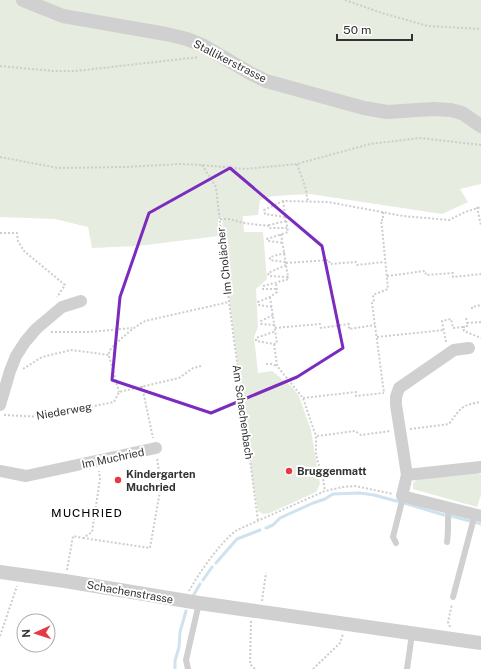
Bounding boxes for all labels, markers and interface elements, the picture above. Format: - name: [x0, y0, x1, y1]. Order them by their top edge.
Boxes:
- scale bar: [337, 16, 412, 42]
- text: 50 m: [343, 23, 371, 37]
- street label: Stallikerstrasse: [191, 37, 269, 85]
- street label: Im Cholächer: [215, 227, 233, 295]
- street label: Am Schachenbach: [230, 364, 256, 460]
- street label: Niederweg: [35, 400, 93, 422]
- street label: Im Muchried: [81, 446, 145, 470]
- place label: Bruggenmatt: [297, 465, 367, 477]
- marker: Bruggenmatt: [284, 466, 294, 476]
- place label: Kindergarten Muchried: [126, 468, 196, 493]
- marker: Kindergarten Muchried: [113, 475, 123, 485]
- district label: MUCHRIED: [51, 506, 123, 520]
- street label: Schachenstrasse: [86, 578, 174, 606]
- north arrow: [16, 613, 56, 653]
- text: N: [20, 629, 32, 638]

